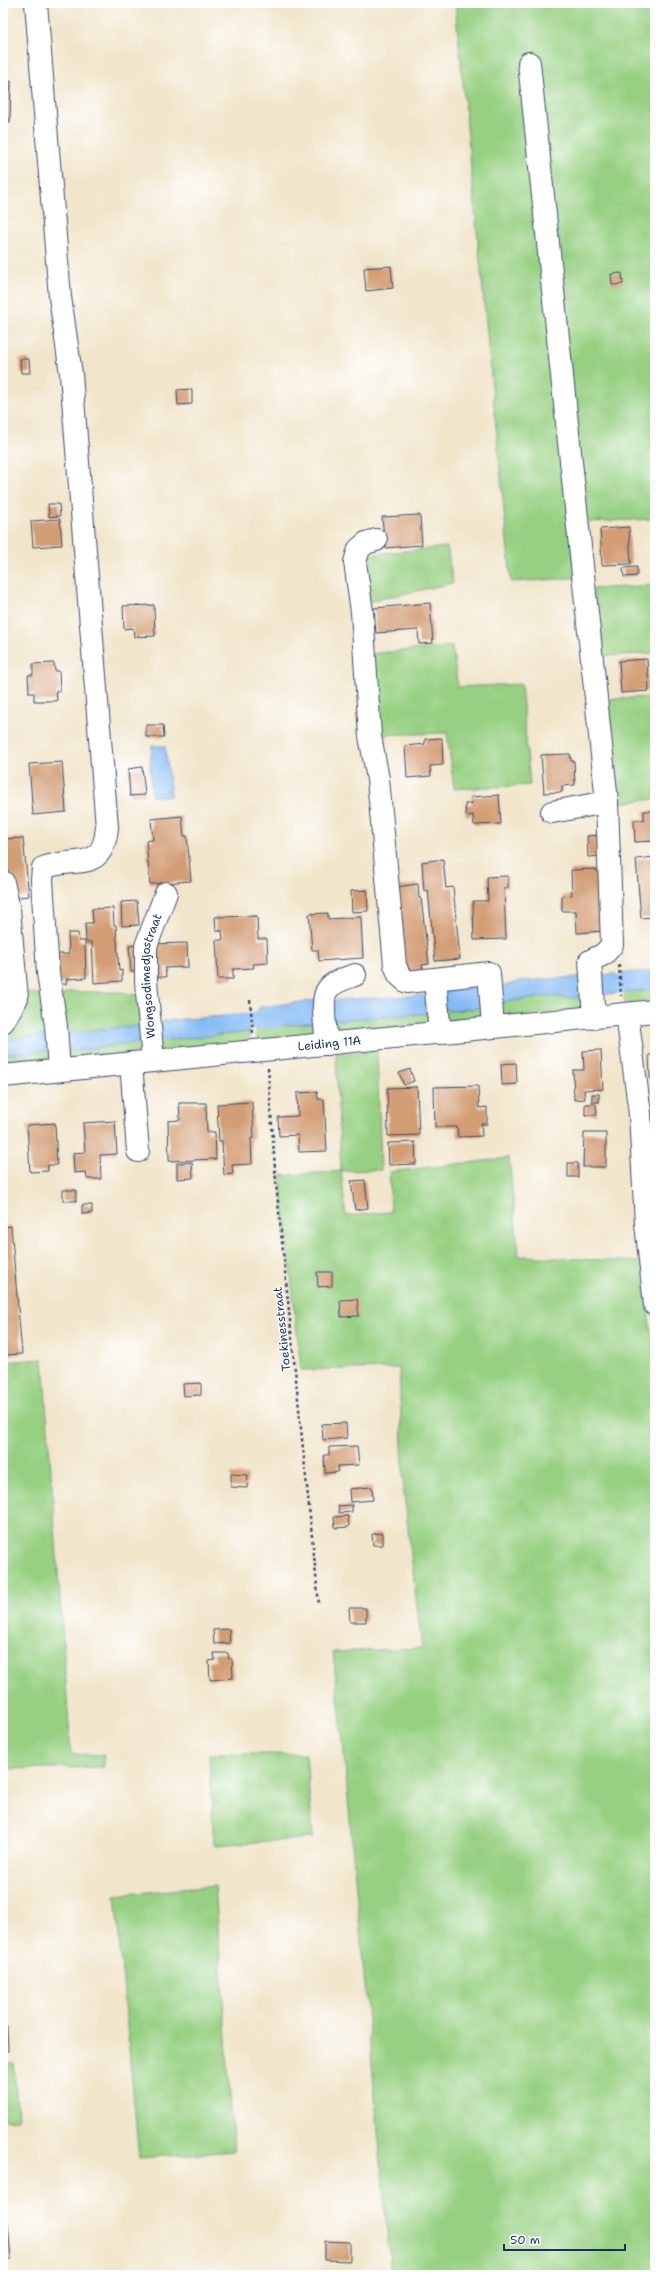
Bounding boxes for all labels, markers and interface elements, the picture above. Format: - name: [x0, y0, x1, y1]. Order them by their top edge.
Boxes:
- street label: Wongsodimedjostraat: [138, 911, 166, 1039]
- street label: Leiding 11A: [297, 1032, 362, 1055]
- street label: Toekinesstraat: [270, 1286, 294, 1372]
- scale bar: [504, 2226, 625, 2252]
- text: 50 m: [510, 2232, 540, 2248]

